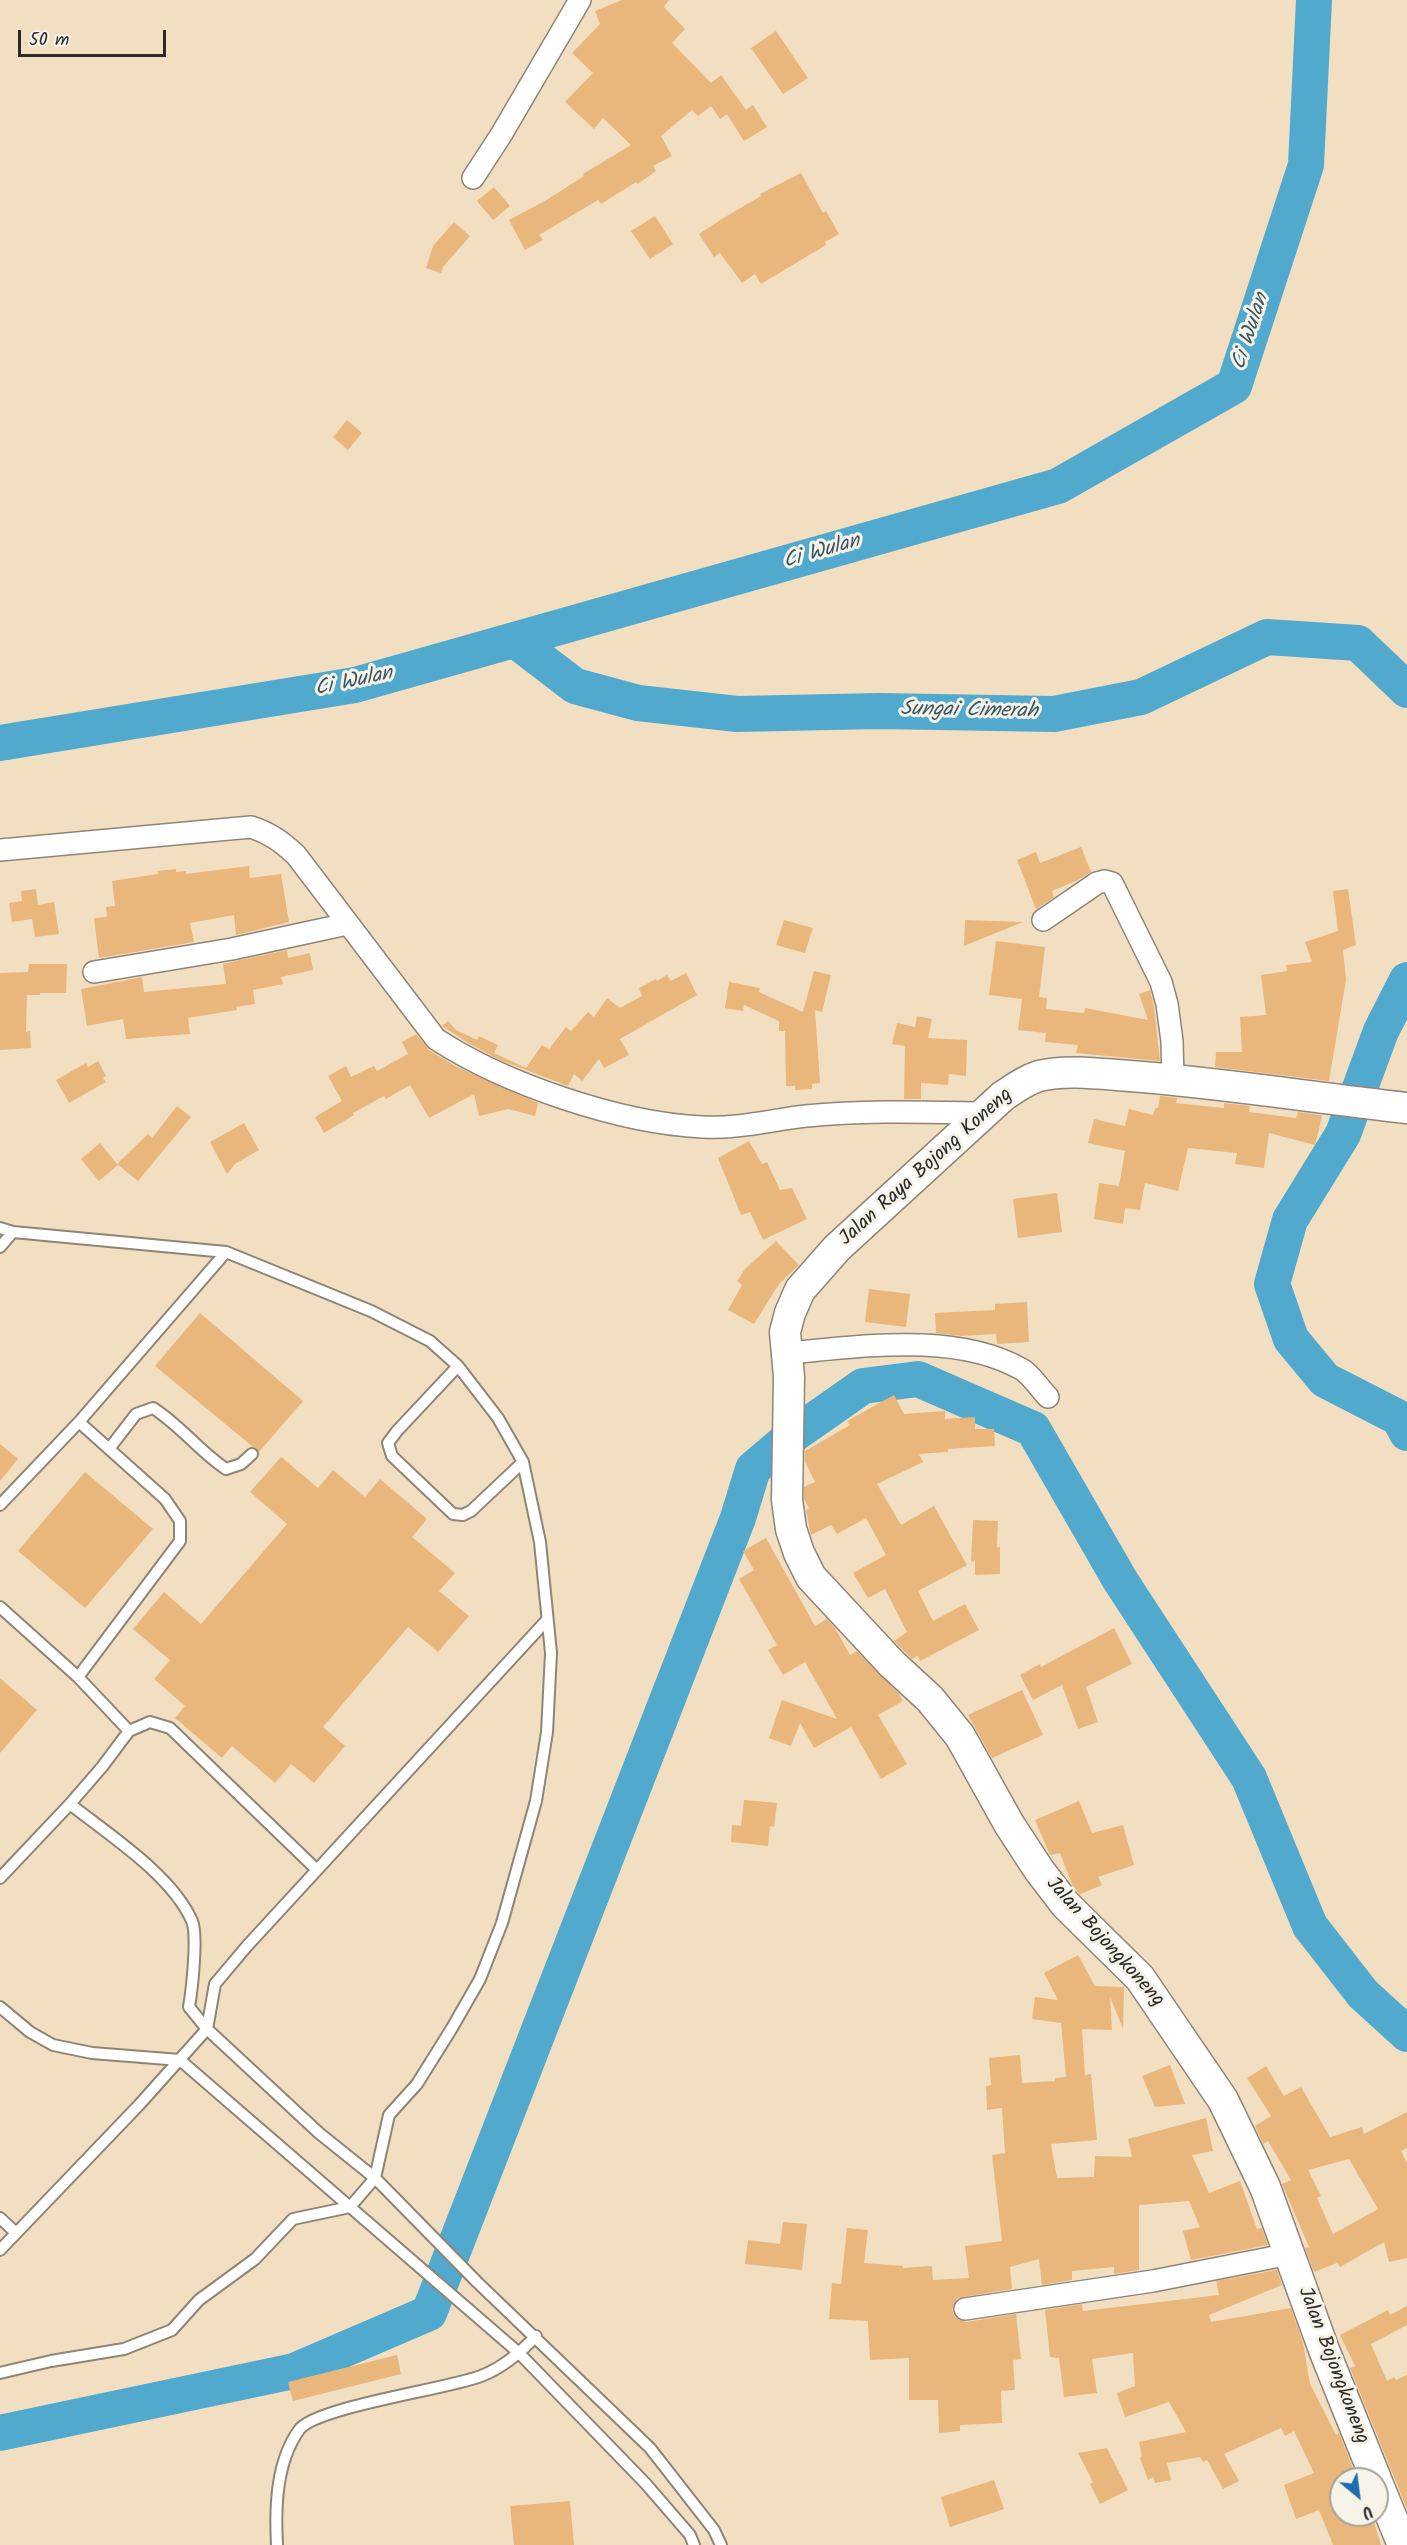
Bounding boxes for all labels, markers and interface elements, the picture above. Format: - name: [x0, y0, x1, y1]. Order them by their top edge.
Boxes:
- scale bar: [21, 18, 170, 56]
- text: 50 m: [29, 26, 69, 55]
- water label: Ci Wulan: [1228, 291, 1276, 373]
- water label: Ci Wulan: [781, 530, 863, 576]
- water label: Ci Wulan: [313, 662, 395, 704]
- water label: Sungai Cimerah: [900, 698, 1038, 726]
- street label: Jalan Raya Bojong Koneng: [836, 1084, 1018, 1252]
- street label: Jalan Bojongkoneng: [1040, 1873, 1168, 2013]
- street label: Jalan Bojongkoneng: [1291, 2284, 1373, 2448]
- north arrow: [1329, 2467, 1389, 2527]
- text: U: [1357, 2498, 1377, 2525]

